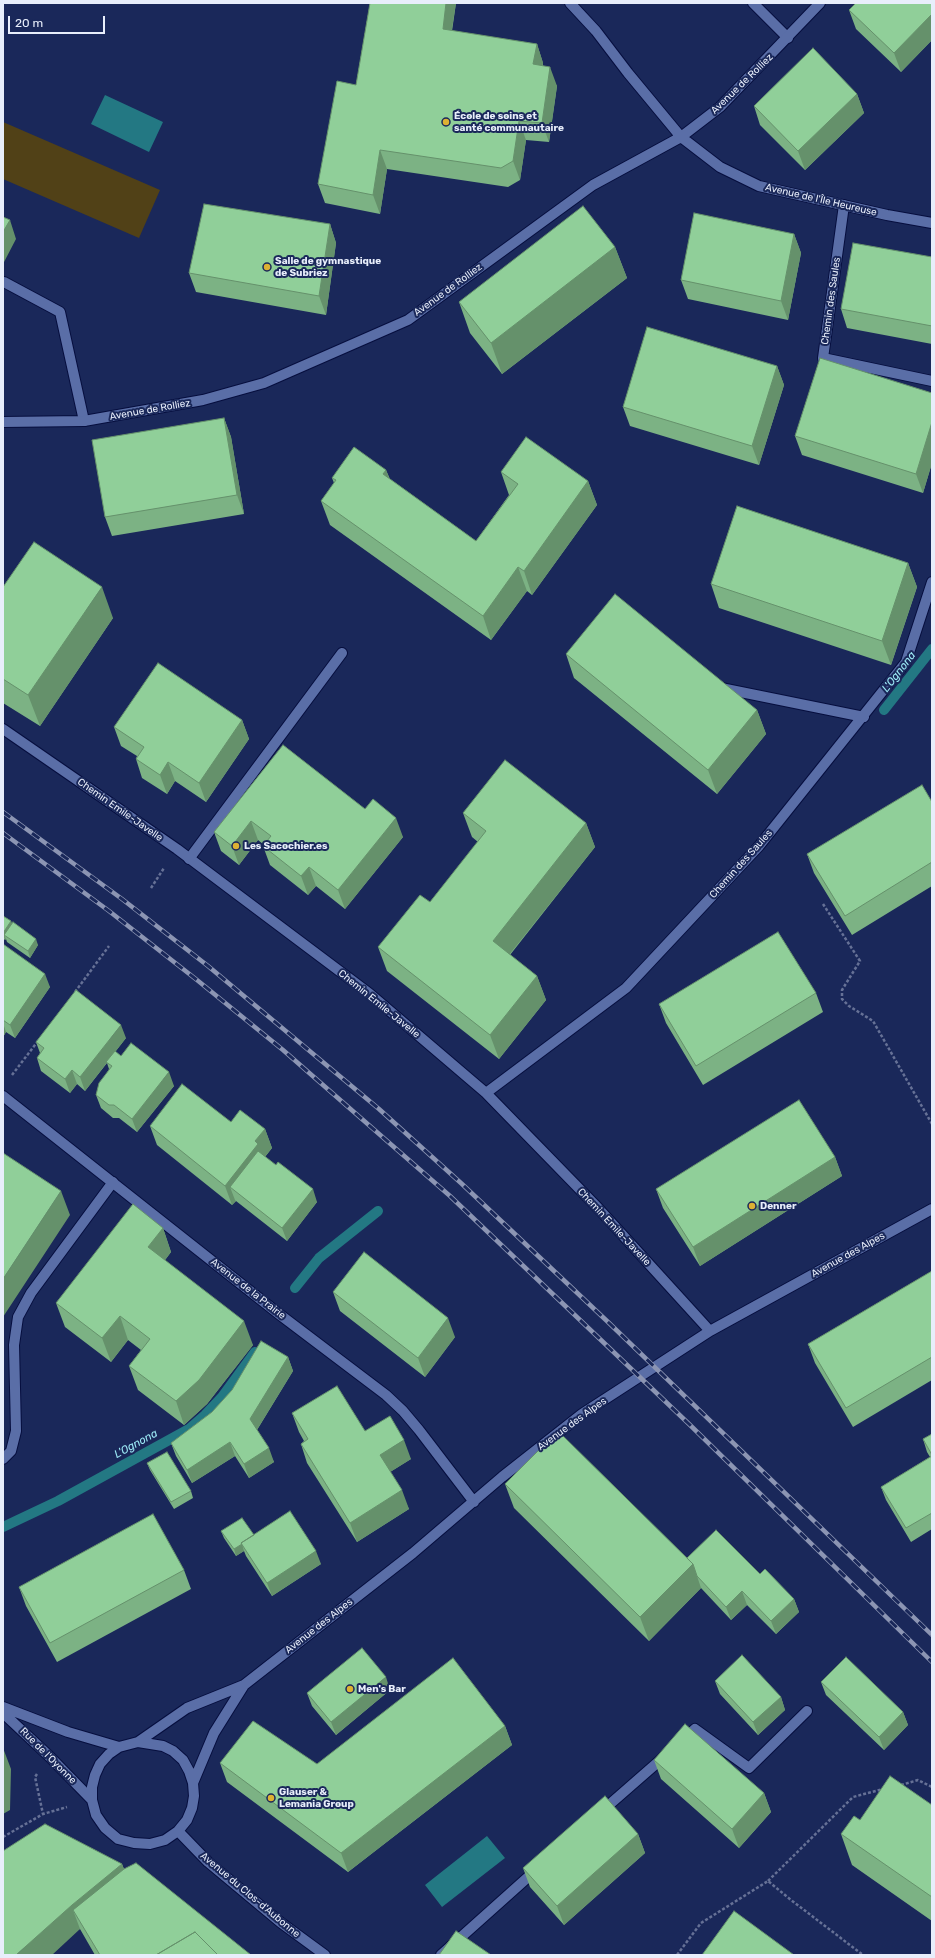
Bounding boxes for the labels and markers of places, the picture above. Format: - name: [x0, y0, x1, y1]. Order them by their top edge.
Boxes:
- place label: École de soins et santé communautaire: [454, 110, 564, 134]
- marker: École de soins et santé communautaire: [441, 117, 451, 127]
- place label: Salle de gymnastique de Subriez: [275, 255, 381, 278]
- marker: Salle de gymnastique de Subriez: [262, 262, 272, 272]
- place label: Les Sacochier.es: [244, 840, 328, 852]
- marker: Les Sacochier.es: [231, 841, 241, 851]
- place label: Denner: [760, 1200, 796, 1212]
- marker: Denner: [747, 1201, 757, 1211]
- place label: Men's Bar: [358, 1683, 406, 1695]
- marker: Men's Bar: [345, 1684, 355, 1694]
- place label: Glauser & Lemania Group: [279, 1786, 354, 1810]
- marker: Glauser & Lemania Group: [266, 1793, 276, 1803]

